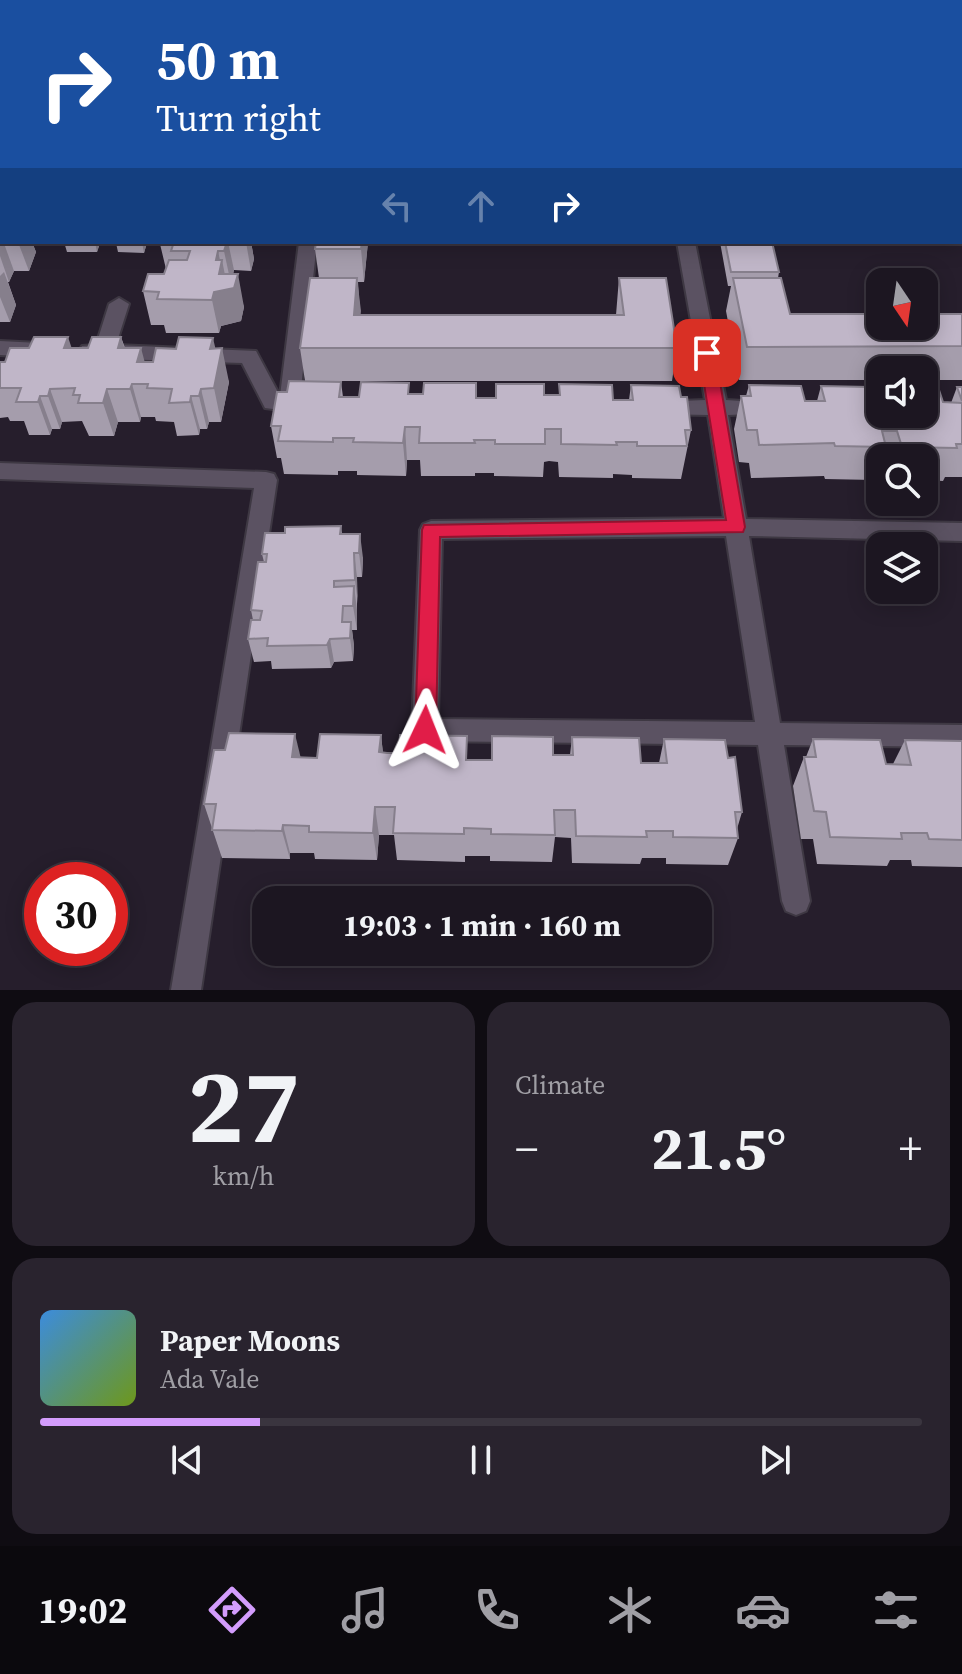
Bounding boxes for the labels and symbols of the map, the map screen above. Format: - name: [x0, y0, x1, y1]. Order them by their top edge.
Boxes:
- north arrow: [866, 268, 938, 340]
- pin: [673, 319, 741, 387]
- position arrow: [383, 688, 467, 772]
- speed limit sign: 30: [24, 862, 128, 966]

